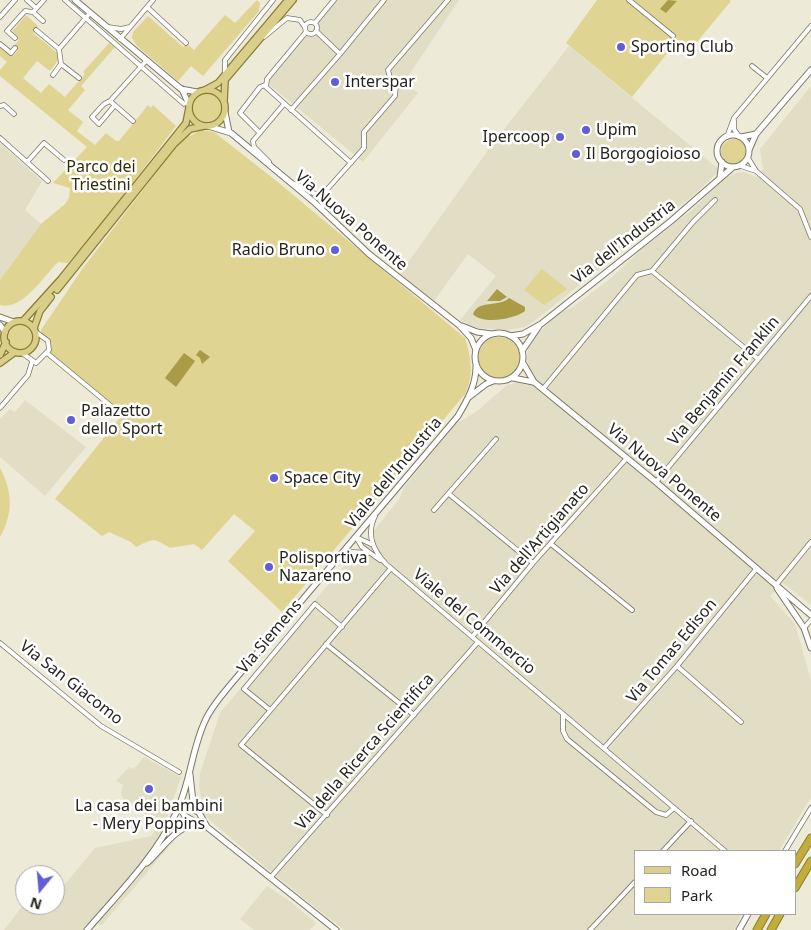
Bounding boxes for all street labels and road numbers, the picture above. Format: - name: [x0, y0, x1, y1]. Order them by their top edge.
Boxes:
- street label: Via Nuova Ponente: [291, 167, 411, 275]
- street label: Via dell'Industria: [569, 196, 679, 288]
- street label: Via Benjamin Franklin: [664, 313, 784, 449]
- street label: Viale dell'Industria: [342, 414, 446, 532]
- street label: Via Nuova Ponente: [603, 420, 725, 526]
- street label: Via dell'Artigianato: [487, 480, 593, 598]
- street label: Viale del Commercio: [409, 565, 539, 679]
- street label: Via Tomas Edison: [623, 595, 721, 707]
- street label: Via Siemens: [234, 596, 306, 678]
- street label: Via San Giacomo: [16, 637, 126, 729]
- street label: Via della Ricerca Scientifica: [292, 670, 438, 834]

